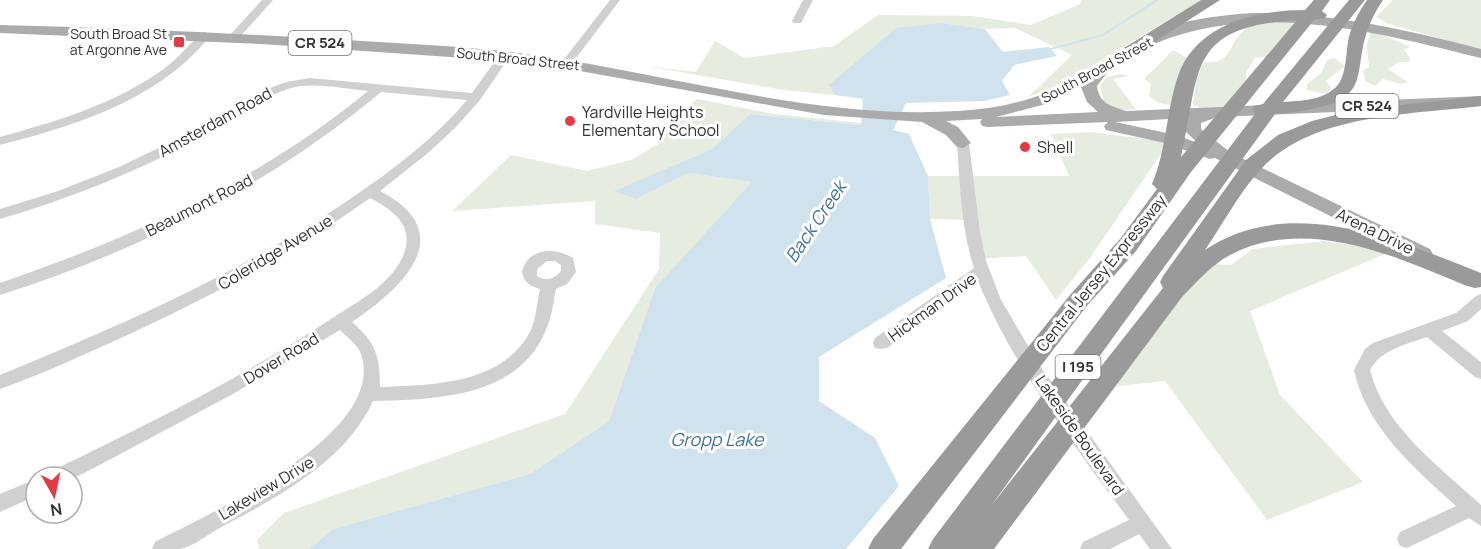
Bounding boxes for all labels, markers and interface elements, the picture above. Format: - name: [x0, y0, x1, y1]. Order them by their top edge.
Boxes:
- place label: South Broad St at Argonne Ave: [70, 24, 167, 59]
- road number: CR 524: [288, 31, 352, 55]
- street label: South Broad Street: [1038, 32, 1156, 107]
- marker: South Broad St at Argonne Ave: [172, 35, 186, 49]
- street label: South Broad Street: [456, 43, 581, 74]
- street label: Amsterdam Road: [154, 82, 276, 162]
- road number: CR 524: [1336, 94, 1398, 118]
- place label: Yardville Heights Elementary School: [582, 101, 720, 141]
- marker: Yardville Heights Elementary School: [563, 114, 577, 128]
- place label: Shell: [1037, 136, 1073, 158]
- marker: Shell: [1018, 140, 1032, 154]
- street label: Beaumont Road: [142, 169, 256, 241]
- water label: Back Creek: [779, 174, 853, 267]
- street label: Central Jersey Expressway: [1031, 189, 1172, 356]
- street label: Arena Drive: [1332, 203, 1418, 259]
- street label: Coleridge Avenue: [214, 209, 336, 295]
- street label: Hickman Drive: [883, 268, 981, 346]
- street label: Dover Road: [239, 327, 323, 389]
- road number: I 195: [1056, 355, 1100, 379]
- street label: Lakeside Boulevard: [1030, 371, 1130, 499]
- water label: Gropp Lake: [670, 427, 765, 451]
- street label: Lakeview Drive: [214, 451, 318, 525]
- north arrow: [24, 465, 84, 525]
- text: N: [49, 498, 64, 522]

